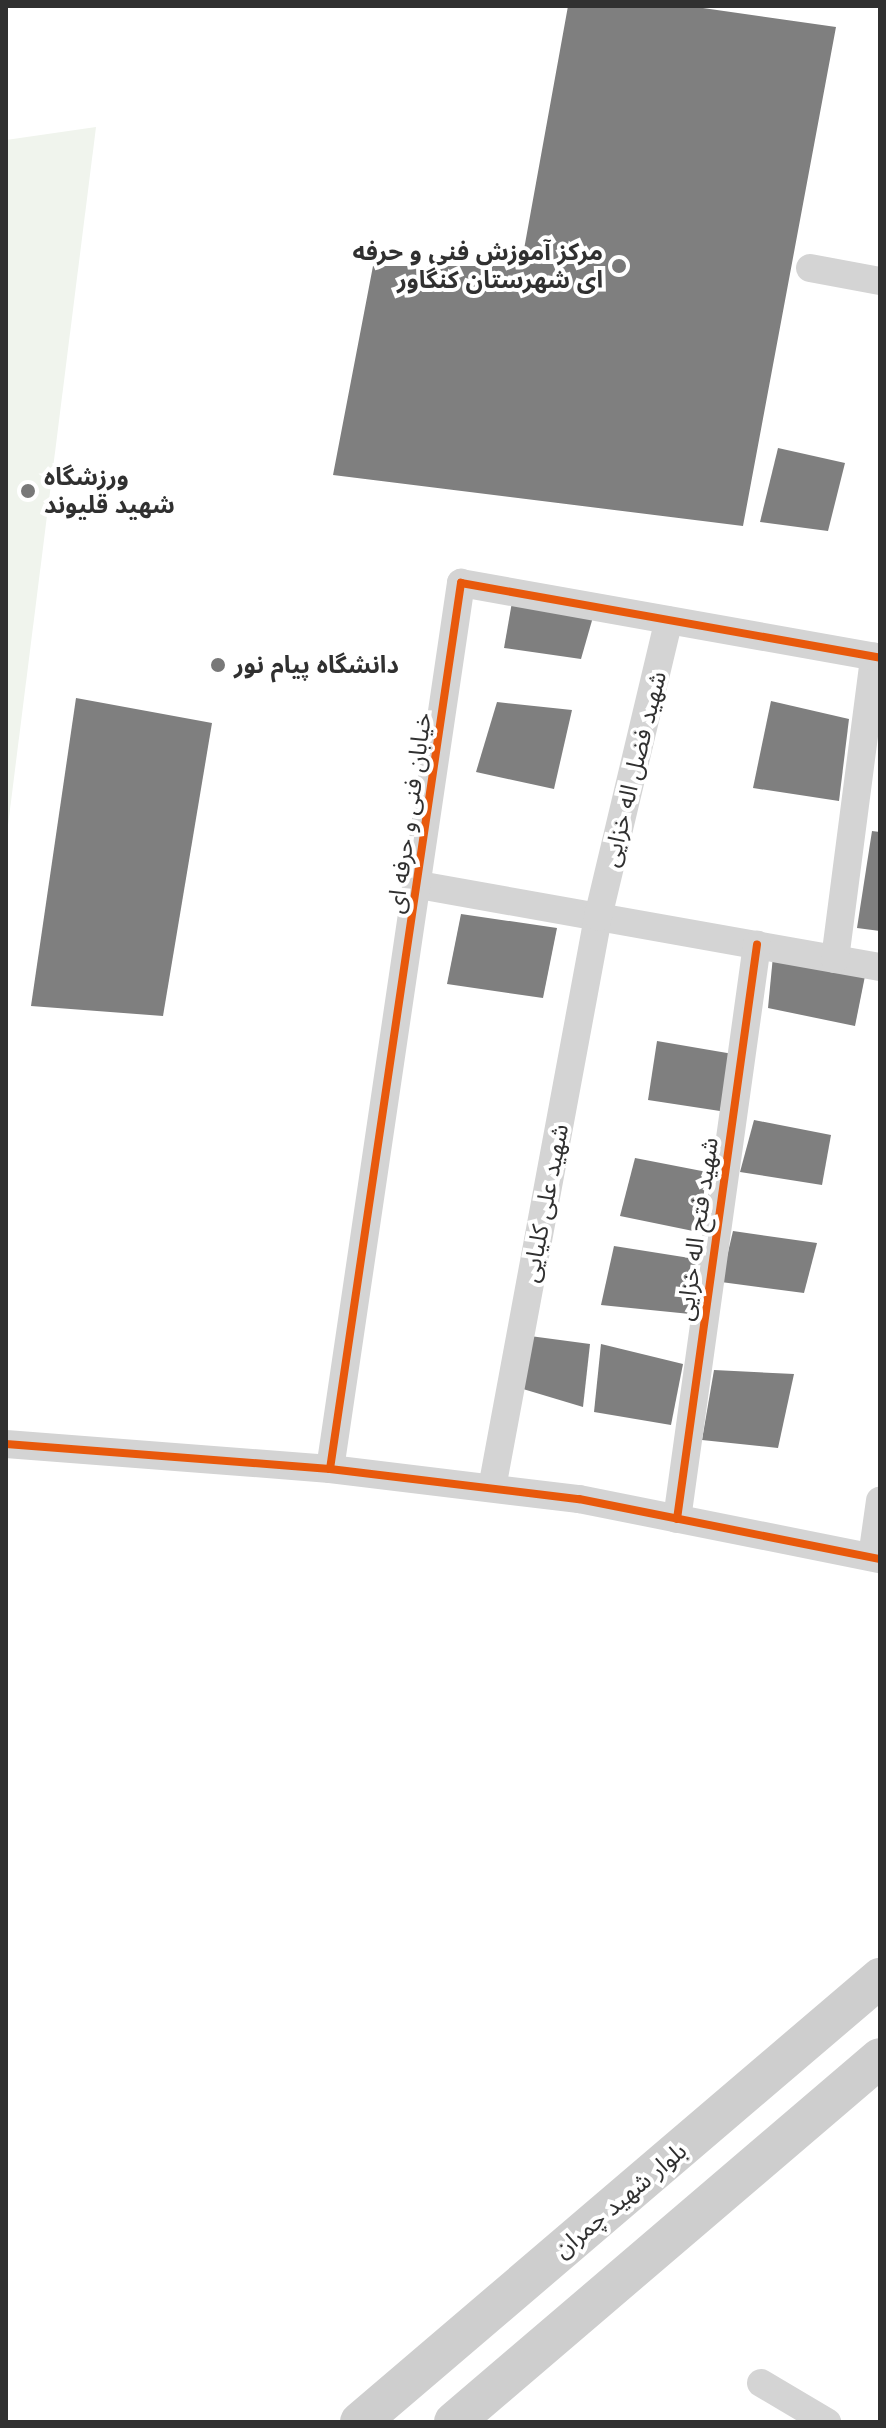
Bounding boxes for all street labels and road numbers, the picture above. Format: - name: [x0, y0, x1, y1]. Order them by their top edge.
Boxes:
- street label: شهید فضل اله خزایی: [596, 668, 672, 870]
- street label: خیابان فنی و حرفه ای: [381, 711, 437, 915]
- street label: شهید علی کلیایی: [516, 1121, 574, 1285]
- street label: شهید فتح اله خزایی: [670, 1135, 724, 1323]
- street label: بلوار شهید چمران: [548, 2136, 692, 2264]

